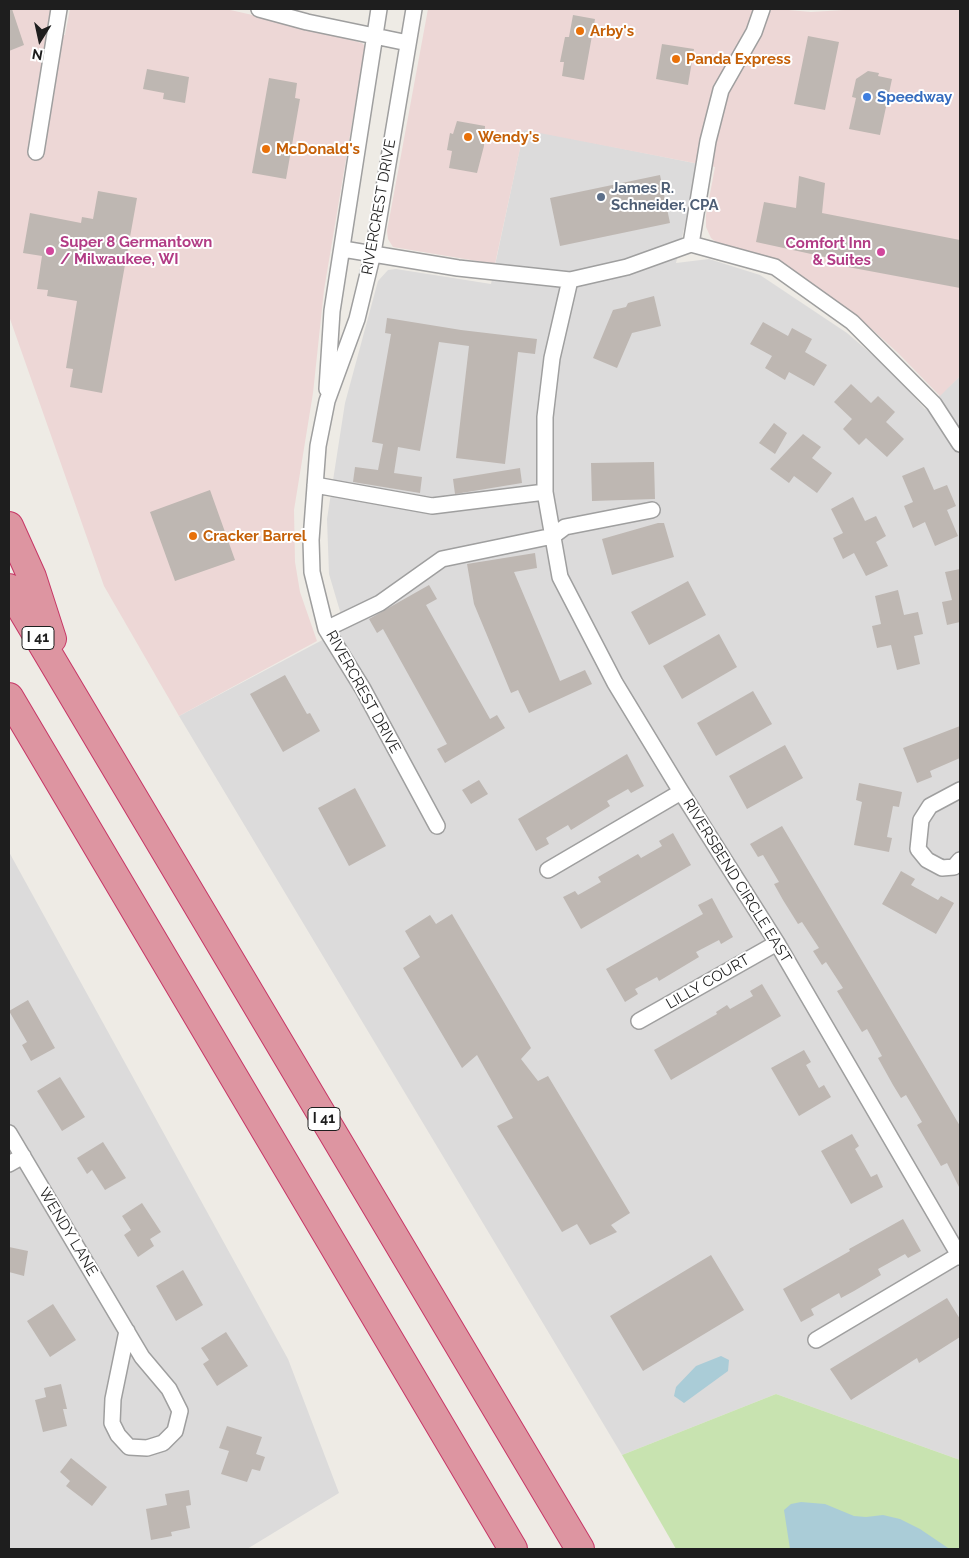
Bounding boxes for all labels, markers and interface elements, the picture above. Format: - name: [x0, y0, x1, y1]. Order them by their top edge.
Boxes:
- north arrow: [15, 15, 65, 65]
- place label: Arby's: [590, 22, 634, 40]
- marker: Arby's: [574, 25, 586, 37]
- text: N: [31, 46, 44, 64]
- place label: Panda Express: [686, 50, 791, 68]
- marker: Panda Express: [670, 53, 682, 65]
- place label: Speedway: [877, 88, 952, 106]
- marker: Speedway: [861, 91, 873, 103]
- place label: Wendy's: [478, 128, 539, 146]
- marker: Wendy's: [462, 131, 474, 143]
- street label: RIVERCREST DRIVE: [358, 138, 400, 276]
- place label: McDonald's: [276, 140, 360, 158]
- marker: McDonald's: [260, 143, 272, 155]
- place label: James R. Schneider, CPA: [611, 179, 719, 214]
- marker: James R. Schneider, CPA: [595, 191, 607, 203]
- place label: Super 8 Germantown / Milwaukee, WI: [60, 233, 212, 268]
- place label: Comfort Inn & Suites: [786, 234, 871, 269]
- marker: Super 8 Germantown / Milwaukee, WI: [44, 245, 56, 257]
- marker: Comfort Inn & Suites: [875, 246, 887, 258]
- place label: Cracker Barrel: [203, 527, 307, 545]
- marker: Cracker Barrel: [187, 530, 199, 542]
- road number: I 41: [22, 626, 54, 650]
- street label: RIVERCREST DRIVE: [322, 628, 404, 756]
- street label: RIVERSBEND CIRCLE EAST: [679, 796, 795, 966]
- street label: LILLY COURT: [663, 951, 753, 1013]
- road number: I 41: [308, 1108, 340, 1130]
- street label: WENDY LANE: [35, 1185, 101, 1279]

